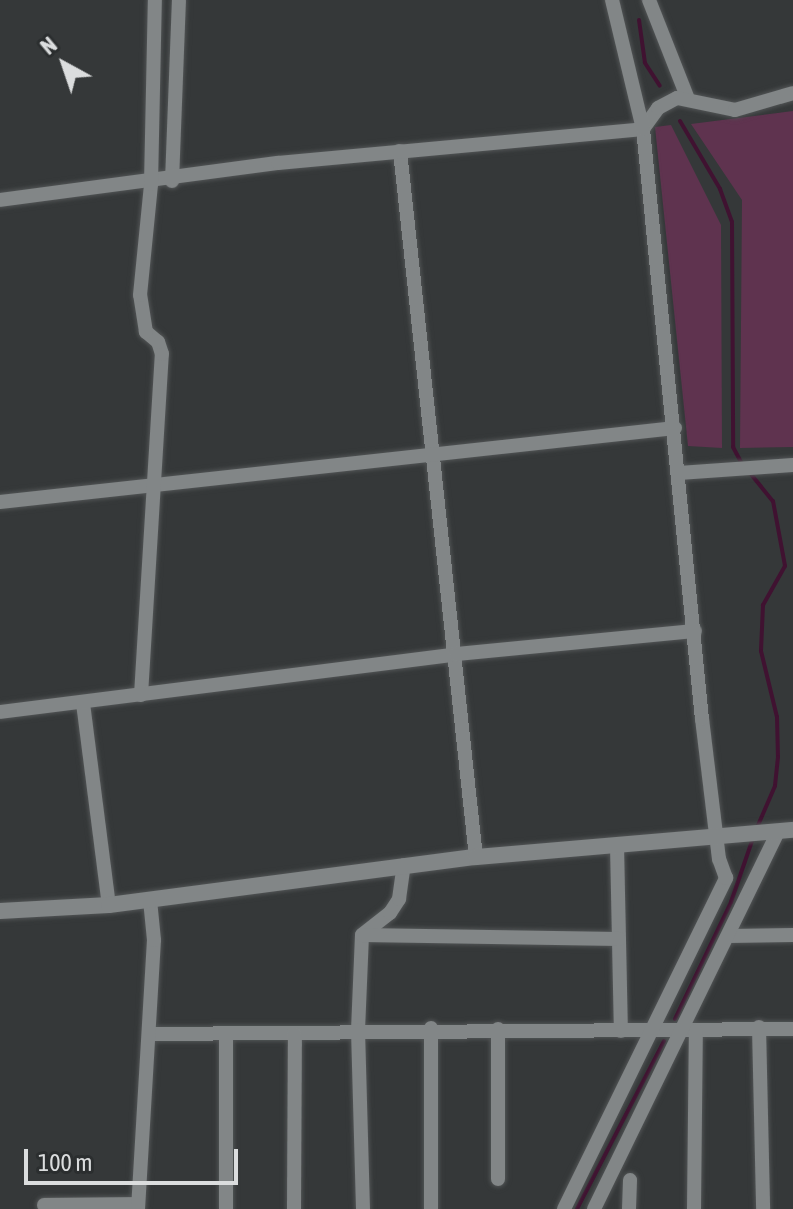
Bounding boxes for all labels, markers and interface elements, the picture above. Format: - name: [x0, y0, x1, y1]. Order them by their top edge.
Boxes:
- north arrow: [24, 24, 104, 104]
- text: N: [35, 31, 62, 60]
- scale bar: [28, 1133, 242, 1183]
- text: 100 m: [38, 1149, 92, 1176]

